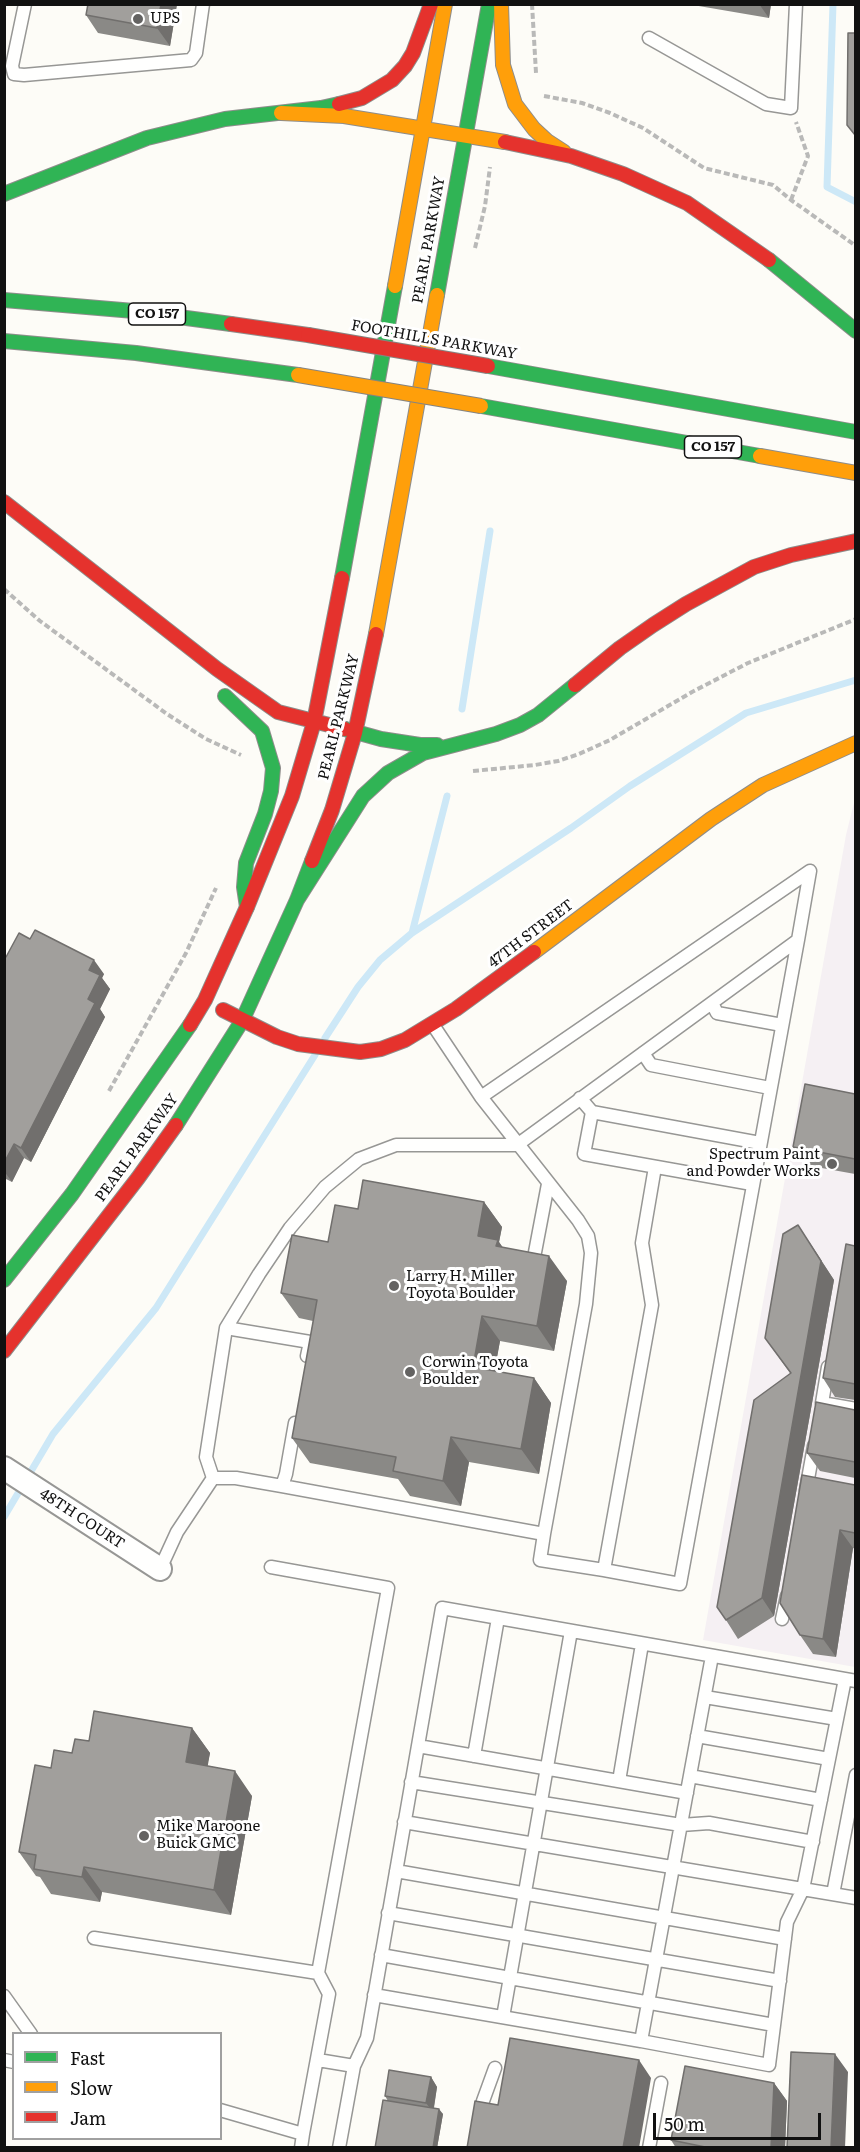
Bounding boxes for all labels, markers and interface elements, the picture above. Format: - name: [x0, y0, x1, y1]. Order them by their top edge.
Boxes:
- place label: UPS: [150, 10, 180, 28]
- marker: UPS: [131, 12, 145, 26]
- street label: PEARL PARKWAY: [409, 175, 449, 305]
- road number: CO 157: [128, 303, 186, 325]
- street label: FOOTHILLS PARKWAY: [350, 317, 518, 363]
- road number: CO 157: [684, 436, 742, 458]
- street label: PEARL PARKWAY: [315, 652, 363, 782]
- street label: 47TH STREET: [485, 896, 577, 972]
- street label: PEARL PARKWAY: [92, 1090, 182, 1206]
- place label: Spectrum Paint and Powder Works: [687, 1146, 820, 1181]
- marker: Spectrum Paint and Powder Works: [825, 1157, 839, 1171]
- place label: Larry H. Miller Toyota Boulder: [406, 1268, 515, 1303]
- marker: Larry H. Miller Toyota Boulder: [387, 1279, 401, 1293]
- place label: Corwin Toyota Boulder: [422, 1354, 528, 1389]
- marker: Corwin Toyota Boulder: [403, 1365, 417, 1379]
- street label: 48TH COURT: [36, 1485, 128, 1553]
- place label: Mike Maroone Buick GMC: [156, 1818, 260, 1853]
- marker: Mike Maroone Buick GMC: [137, 1829, 151, 1843]
- legend: [12, 2032, 222, 2140]
- text: Fast: [70, 2044, 105, 2071]
- text: Slow: [70, 2074, 112, 2101]
- scale bar: [656, 2101, 824, 2139]
- text: Jam: [70, 2104, 106, 2131]
- text: 50 m: [664, 2110, 705, 2137]

